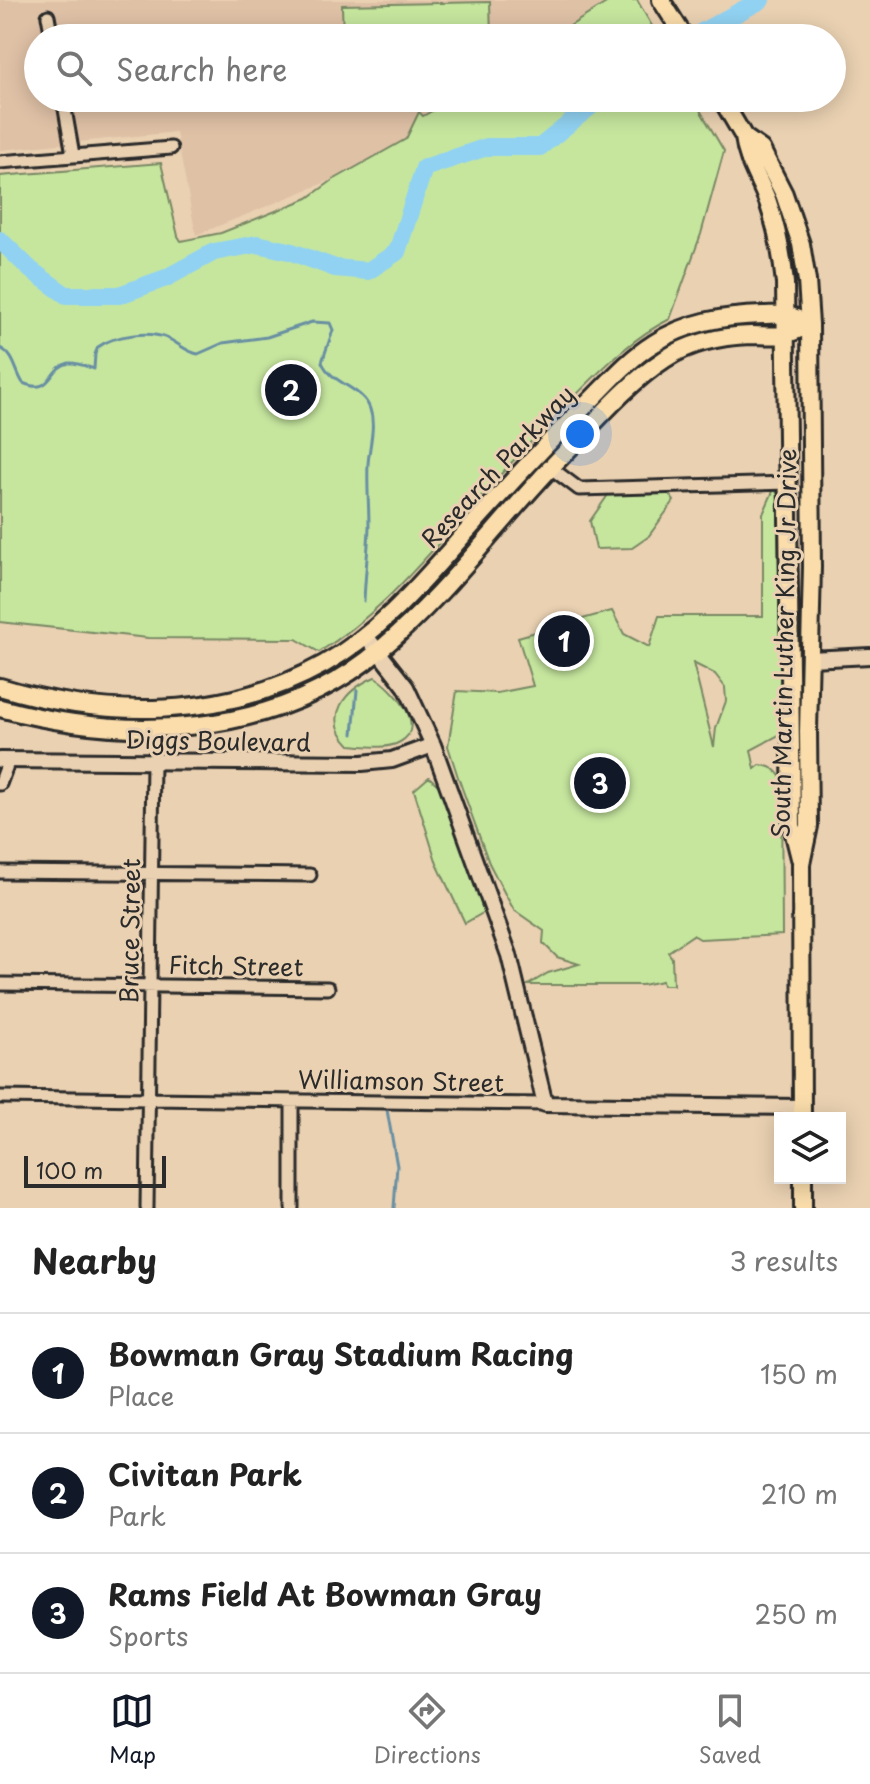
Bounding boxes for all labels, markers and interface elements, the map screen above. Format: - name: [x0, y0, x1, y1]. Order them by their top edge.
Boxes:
- search box: [24, 24, 846, 112]
- icon: search: [52, 46, 96, 90]
- text: Search here: [116, 46, 288, 91]
- pin: 2: [265, 360, 317, 420]
- street label: Research Parkway: [412, 376, 582, 556]
- your location: [560, 414, 600, 454]
- street label: South Martin Luther King Jr Drive: [762, 448, 804, 838]
- pin: 1: [538, 611, 590, 671]
- street label: Diggs Boulevard: [125, 720, 311, 760]
- pin: 3: [574, 753, 626, 813]
- street label: Bruce Street: [110, 858, 148, 1004]
- street label: Fitch Street: [168, 946, 304, 984]
- street label: Williamson Street: [298, 1060, 505, 1100]
- map controls: [774, 1112, 846, 1184]
- button: layers: [774, 1112, 846, 1184]
- scale bar: [24, 1152, 166, 1188]
- text: 100 m: [36, 1153, 103, 1186]
- text: Nearby: [32, 1234, 157, 1286]
- text: 3 results: [730, 1241, 838, 1280]
- text: Bowman Gray Stadium Racing: [108, 1331, 573, 1376]
- text: 1: [52, 1354, 64, 1393]
- text: 150 m: [760, 1354, 838, 1393]
- text: Place: [108, 1376, 174, 1415]
- text: Civitan Park: [108, 1451, 302, 1496]
- text: 2: [49, 1474, 67, 1513]
- text: 210 m: [761, 1474, 838, 1513]
- text: Park: [108, 1496, 166, 1535]
- text: Rams Field At Bowman Gray: [108, 1571, 542, 1616]
- text: 3: [49, 1594, 67, 1633]
- text: 250 m: [754, 1594, 838, 1633]
- text: Sports: [108, 1616, 188, 1655]
- tab: Map: [109, 1689, 156, 1770]
- tab: Directions: [374, 1689, 481, 1770]
- tab: Saved: [699, 1689, 761, 1770]

